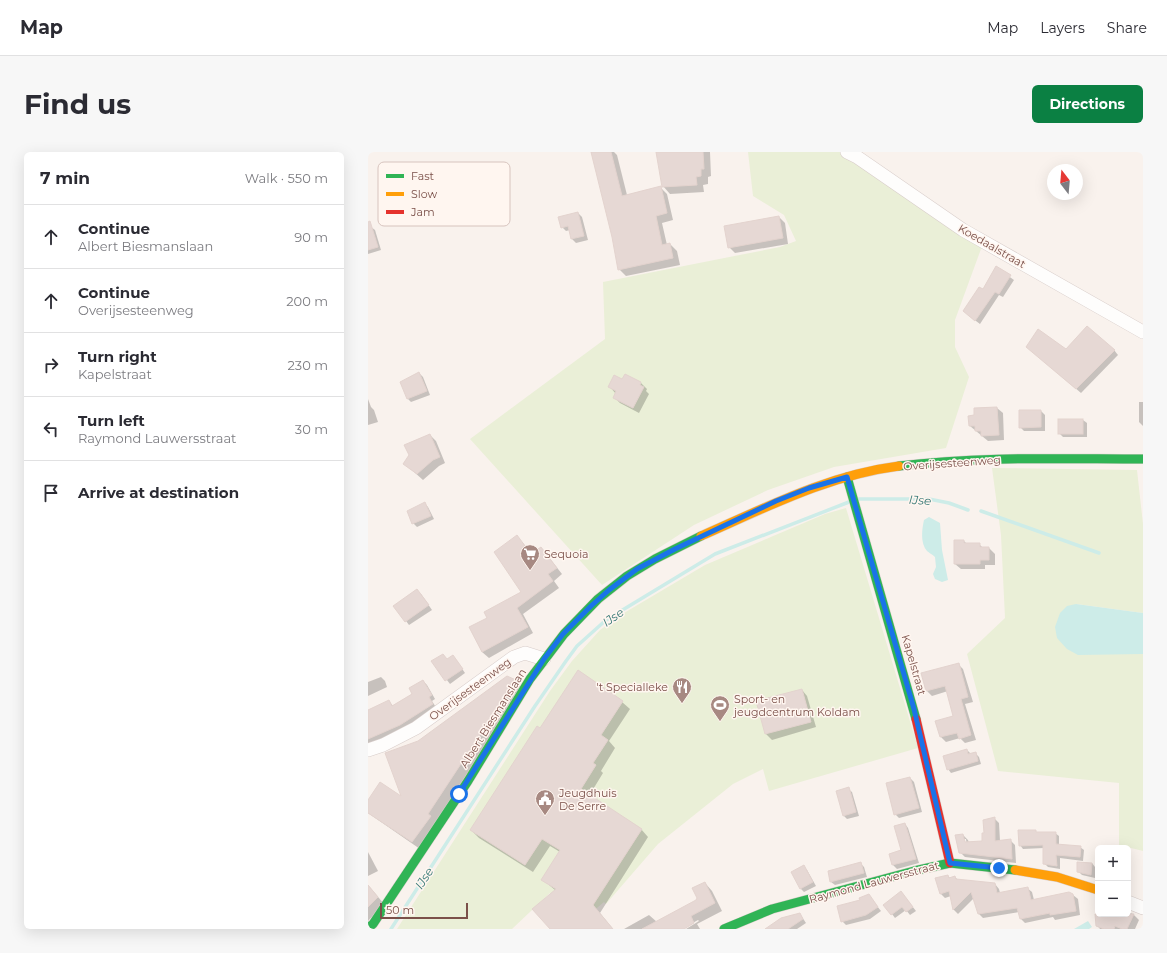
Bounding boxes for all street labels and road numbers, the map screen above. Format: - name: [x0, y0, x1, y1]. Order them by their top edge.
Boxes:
- street label: Koedaalstraat: [956, 221, 1029, 271]
- street label: Overijsesteenweg: [903, 453, 1001, 473]
- street label: Kapelstraat: [899, 633, 929, 697]
- street label: Overijsesteenweg: [426, 655, 514, 723]
- street label: Albert Biesmanslaan: [457, 666, 529, 770]
- street label: Raymond Lauwersstraat: [807, 858, 941, 906]

